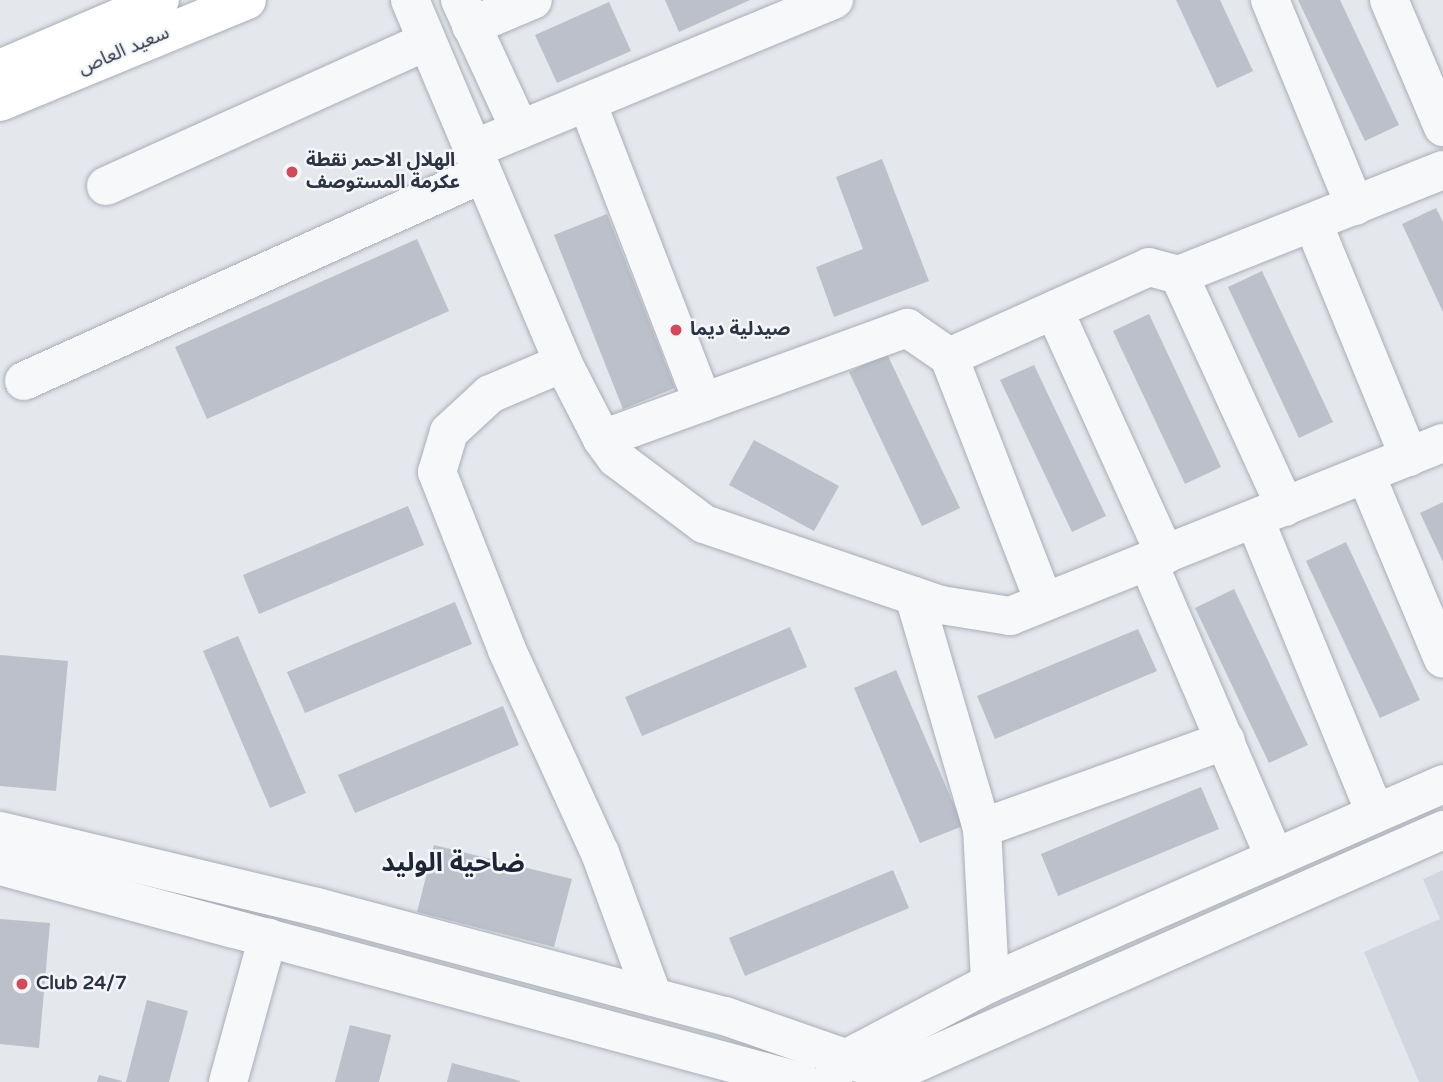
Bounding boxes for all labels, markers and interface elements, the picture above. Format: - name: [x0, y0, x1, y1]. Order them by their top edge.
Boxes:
- street label: سعيد العاص: [75, 22, 173, 80]
- place label: الهلال الاحمر نقطة عكرمة المستوصف: [306, 150, 460, 194]
- marker: الهلال الاحمر نقطة عكرمة المستوصف: [284, 164, 300, 180]
- place label: صيدلية ديما: [690, 319, 791, 341]
- marker: صيدلية ديما: [668, 322, 684, 338]
- district label: ضاحية الوليد: [381, 847, 525, 879]
- place label: Club 24/7: [36, 973, 127, 995]
- marker: Club 24/7: [14, 976, 30, 992]

